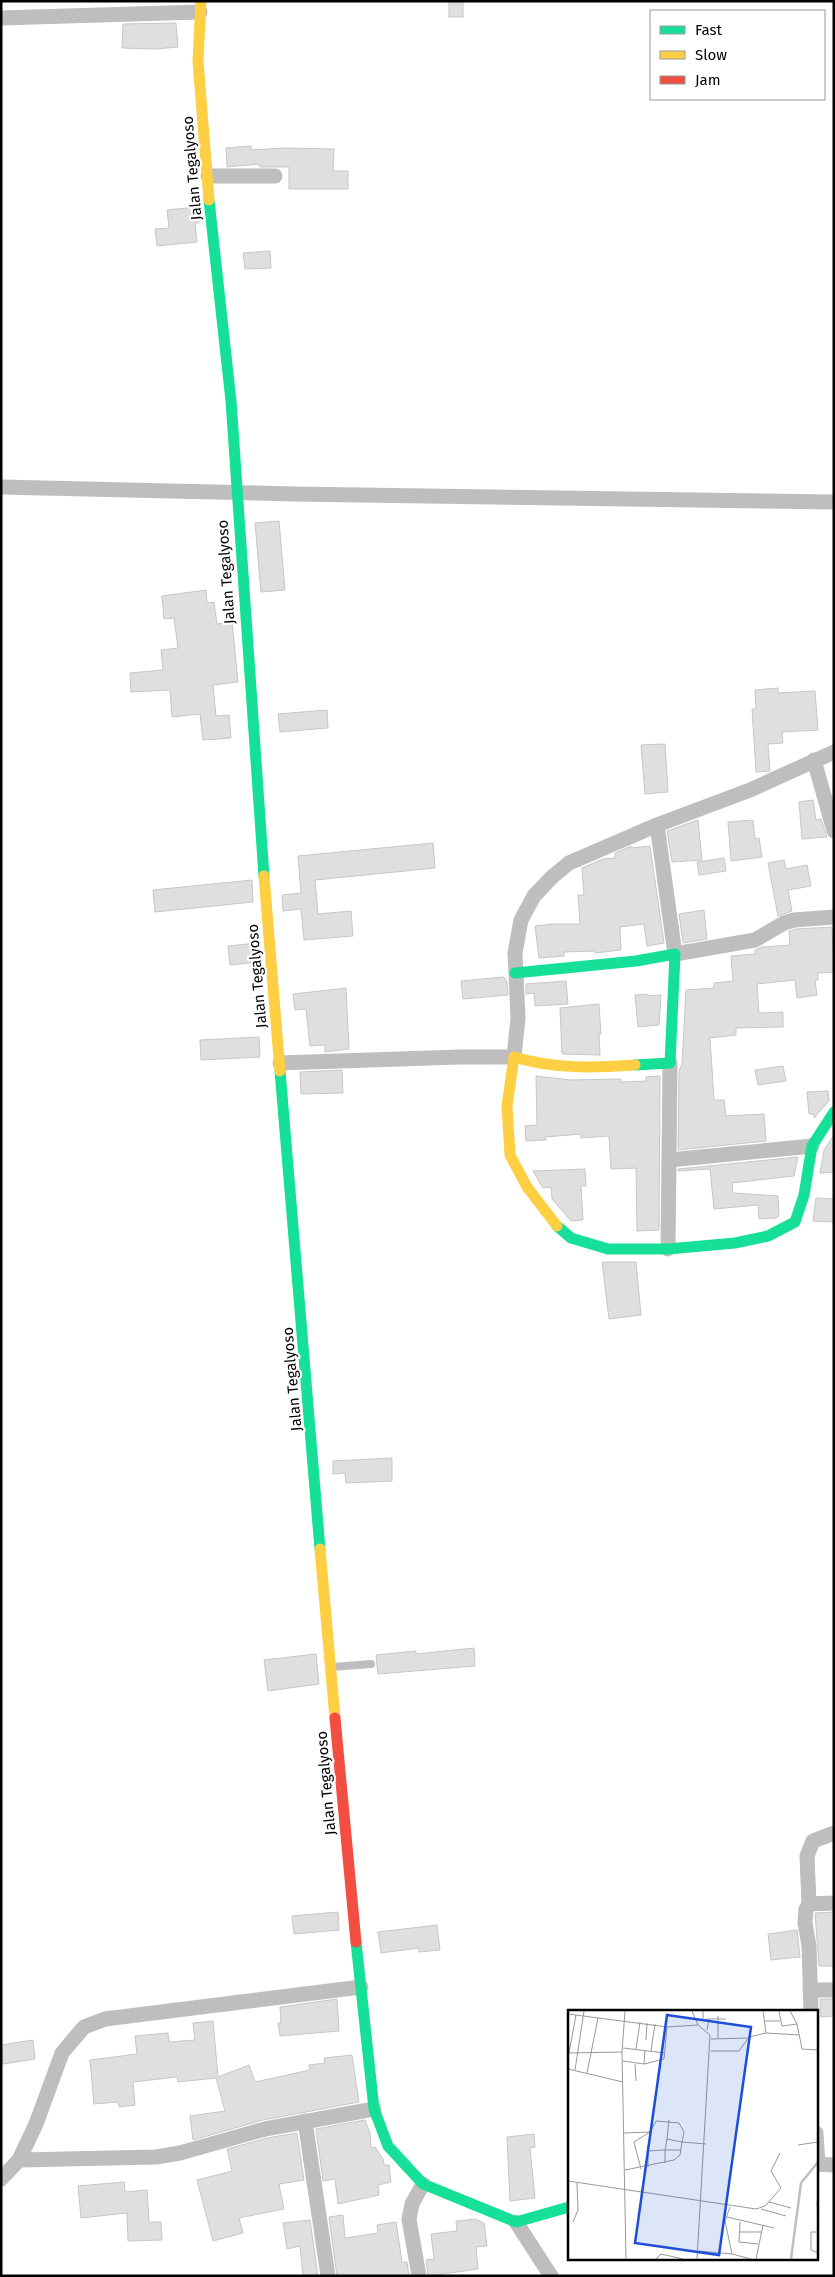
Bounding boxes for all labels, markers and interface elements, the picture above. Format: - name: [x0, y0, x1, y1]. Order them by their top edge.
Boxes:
- legend: [650, 10, 825, 100]
- text: Fast: [695, 21, 722, 39]
- text: Slow: [695, 46, 727, 64]
- text: Jam: [695, 71, 721, 89]
- street label: Jalan Tegalyoso: [178, 115, 206, 221]
- street label: Jalan Tegalyoso: [213, 519, 239, 625]
- street label: Jalan Tegalyoso: [243, 923, 271, 1029]
- street label: Jalan Tegalyoso: [278, 1326, 306, 1432]
- street label: Jalan Tegalyoso: [312, 1730, 340, 1836]
- inset map: [568, 2010, 818, 2260]

